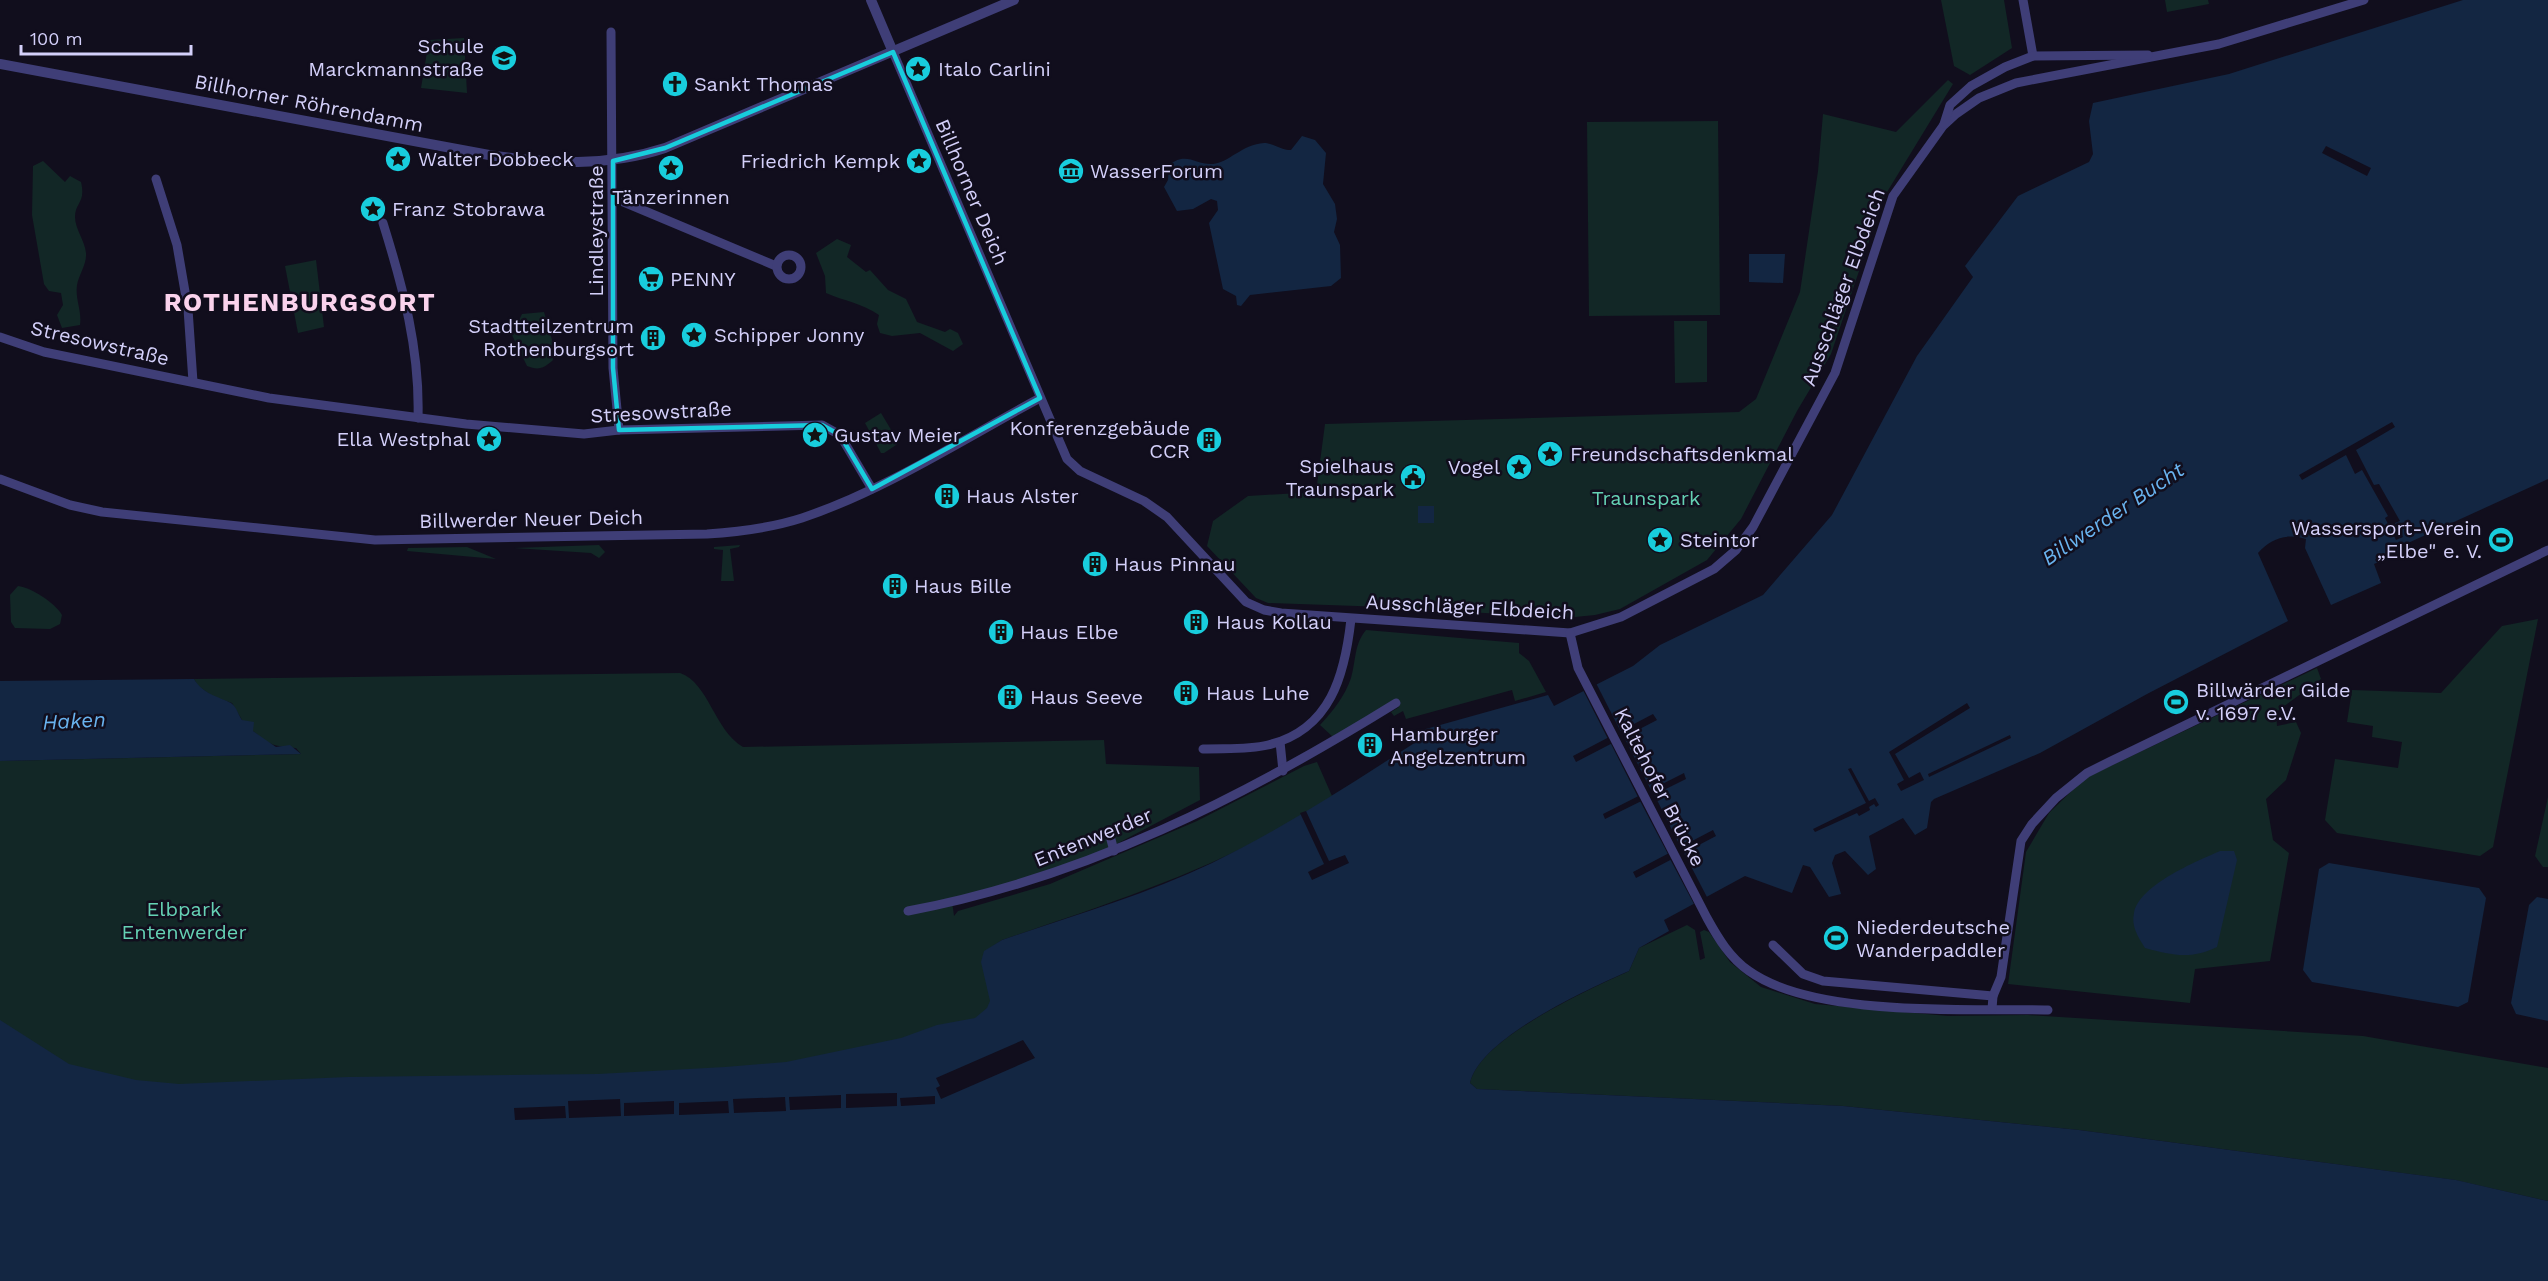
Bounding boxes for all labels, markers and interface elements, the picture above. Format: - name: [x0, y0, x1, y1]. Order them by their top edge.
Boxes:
- scale bar: [21, 18, 190, 56]
- text: 100 m: [30, 28, 83, 49]
- place label: Schule Marckmannstraße: [308, 34, 484, 81]
- school or university icon: Schule Marckmannstraße: [489, 43, 519, 73]
- place icon: Italo Carlini: [903, 54, 933, 84]
- place label: Italo Carlini: [938, 57, 1051, 81]
- street label: Billhorner Röhrendamm: [193, 69, 425, 137]
- church icon: Sankt Thomas: [660, 69, 690, 99]
- place label: Sankt Thomas: [694, 72, 833, 96]
- street label: Billhorner Deich: [930, 115, 1014, 269]
- place icon: Walter Dobbeck: [383, 144, 413, 174]
- place icon: Friedrich Kempk: [904, 146, 934, 176]
- place label: Walter Dobbeck: [418, 147, 573, 171]
- place label: Friedrich Kempk: [740, 149, 900, 173]
- place icon: Tänzerinnen: [656, 153, 686, 183]
- museum icon: WasserForum: [1056, 156, 1086, 186]
- place label: WasserForum: [1090, 159, 1223, 183]
- street label: Lindleystraße: [584, 165, 608, 297]
- place label: Tänzerinnen: [612, 185, 730, 209]
- street label: Ausschläger Elbdeich: [1796, 185, 1890, 389]
- place icon: Franz Stobrawa: [358, 194, 388, 224]
- place label: Franz Stobrawa: [392, 197, 545, 221]
- supermarket icon: PENNY: [636, 264, 666, 294]
- place label: PENNY: [670, 267, 736, 291]
- district label: ROTHENBURGSORT: [164, 287, 436, 317]
- place label: Stadtteilzentrum Rothenburgsort: [468, 314, 635, 361]
- street label: Stresowstraße: [28, 315, 172, 371]
- place icon: Schipper Jonny: [679, 320, 709, 350]
- building icon: Stadtteilzentrum Rothenburgsort: [638, 323, 668, 353]
- place label: Schipper Jonny: [714, 323, 865, 347]
- street label: Stresowstraße: [590, 396, 732, 428]
- place label: Konferenzgebäude CCR: [1009, 416, 1190, 463]
- place icon: Gustav Meier: [800, 420, 830, 450]
- place label: Gustav Meier: [834, 423, 961, 447]
- place icon: Ella Westphal: [474, 424, 504, 454]
- building icon: Konferenzgebäude CCR: [1194, 425, 1224, 455]
- place label: Ella Westphal: [336, 427, 470, 451]
- place icon: Freundschaftsdenkmal: [1535, 439, 1565, 469]
- place label: Freundschaftsdenkmal: [1570, 442, 1793, 466]
- place icon: Vogel: [1504, 452, 1534, 482]
- place label: Spielhaus Traunspark: [1285, 454, 1394, 501]
- place label: Vogel: [1448, 455, 1500, 479]
- water label: Billwerder Bucht: [2037, 457, 2189, 570]
- public building icon: Spielhaus Traunspark: [1398, 462, 1428, 492]
- building icon: Haus Alster: [932, 481, 962, 511]
- place label: Haus Alster: [966, 484, 1079, 508]
- park label: Traunspark: [1592, 486, 1700, 510]
- street label: Billwerder Neuer Deich: [419, 505, 643, 533]
- place label: Wassersport-Verein „Elbe" e. V.: [2291, 516, 2482, 563]
- place icon: Steintor: [1645, 525, 1675, 555]
- sports icon: Wassersport-Verein „Elbe" e. V.: [2486, 525, 2516, 555]
- place label: Steintor: [1680, 528, 1759, 552]
- building icon: Haus Pinnau: [1080, 549, 1110, 579]
- place label: Haus Pinnau: [1114, 552, 1236, 576]
- building icon: Haus Bille: [880, 571, 910, 601]
- place label: Haus Bille: [914, 574, 1012, 598]
- street label: Ausschläger Elbdeich: [1365, 590, 1575, 624]
- building icon: Haus Kollau: [1181, 607, 1211, 637]
- place label: Haus Kollau: [1216, 610, 1332, 634]
- building icon: Haus Elbe: [986, 617, 1016, 647]
- place label: Haus Elbe: [1020, 620, 1119, 644]
- building icon: Haus Luhe: [1171, 678, 1201, 708]
- place label: Billwärder Gilde v. 1697 e.V.: [2196, 678, 2351, 725]
- place label: Haus Luhe: [1206, 681, 1310, 705]
- building icon: Haus Seeve: [995, 682, 1025, 712]
- place label: Haus Seeve: [1030, 685, 1143, 709]
- sports icon: Billwärder Gilde v. 1697 e.V.: [2161, 687, 2191, 717]
- street label: Kaltehofer Brücke: [1610, 704, 1710, 870]
- water label: Haken: [42, 706, 106, 735]
- place label: Hamburger Angelzentrum: [1390, 722, 1526, 769]
- building icon: Hamburger Angelzentrum: [1355, 730, 1385, 760]
- street label: Entenwerder: [1030, 802, 1156, 872]
- park label: Elbpark Entenwerder: [121, 897, 247, 944]
- place label: Niederdeutsche Wanderpaddler: [1856, 915, 2010, 962]
- sports icon: Niederdeutsche Wanderpaddler: [1821, 923, 1851, 953]

